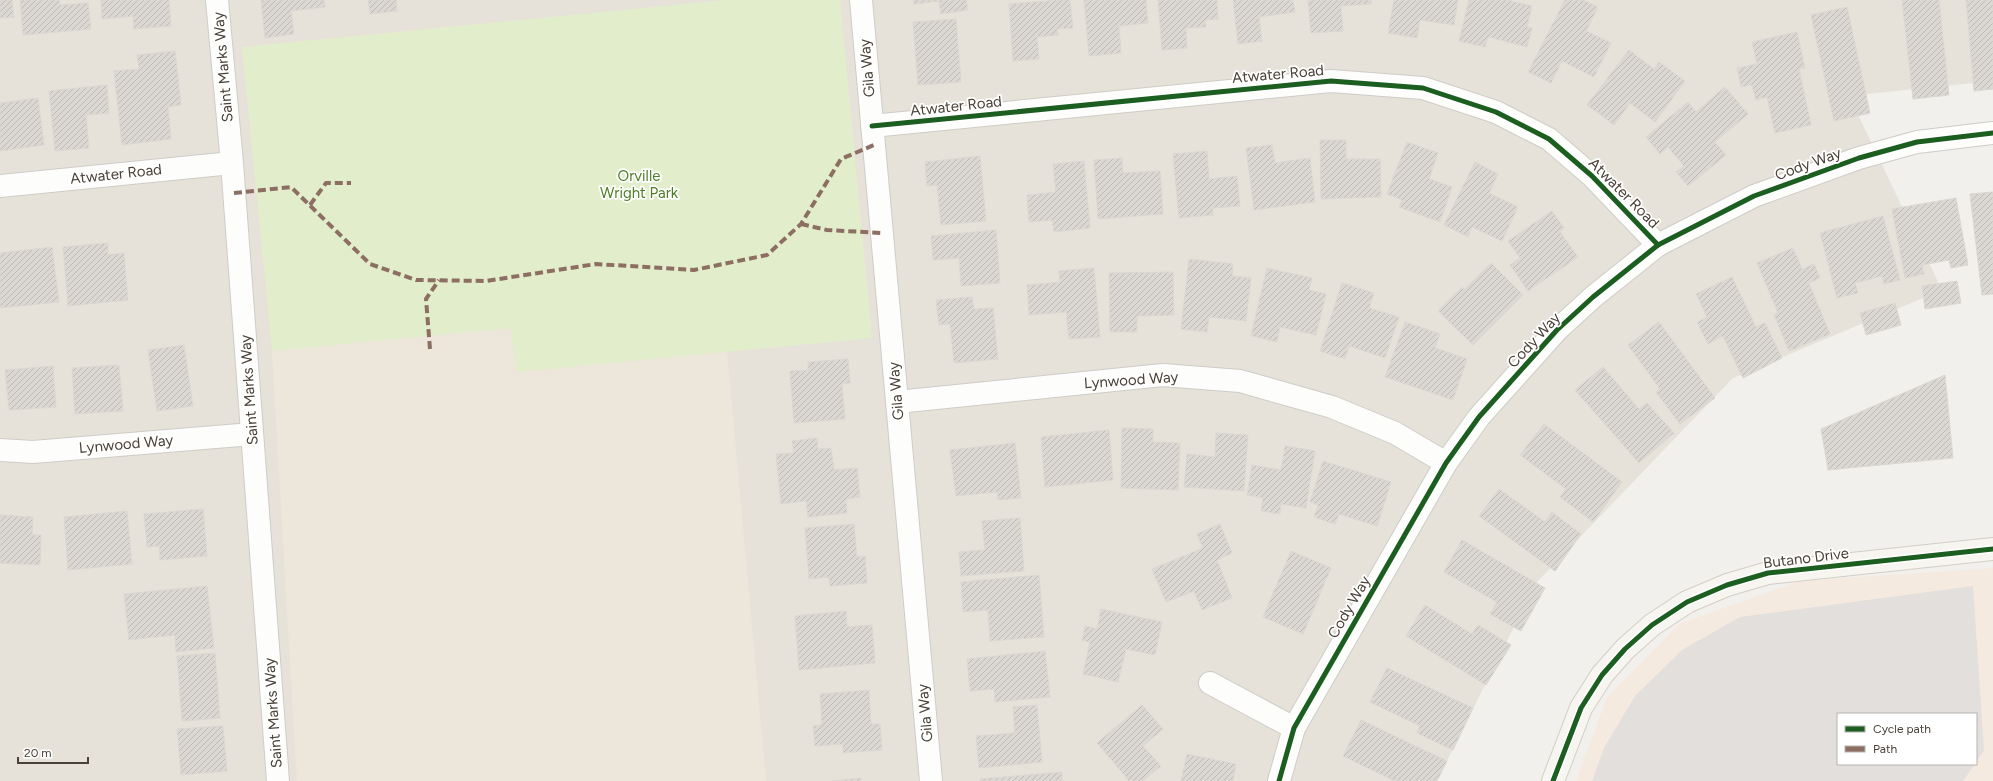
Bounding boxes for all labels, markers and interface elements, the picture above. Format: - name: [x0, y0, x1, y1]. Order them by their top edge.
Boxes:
- street label: Saint Marks Way: [209, 11, 237, 123]
- street label: Gila Way: [855, 38, 879, 98]
- street label: Atwater Road: [1231, 61, 1325, 87]
- street label: Atwater Road: [909, 92, 1003, 120]
- street label: Cody Way: [1772, 144, 1844, 184]
- street label: Atwater Road: [1585, 154, 1663, 232]
- street label: Atwater Road: [69, 160, 163, 188]
- park label: Orville Wright Park: [600, 167, 679, 202]
- street label: Cody Way: [1504, 309, 1564, 371]
- street label: Saint Marks Way: [236, 334, 262, 446]
- street label: Gila Way: [884, 361, 908, 421]
- street label: Lynwood Way: [1083, 368, 1179, 392]
- street label: Lynwood Way: [78, 431, 174, 457]
- street label: Butano Drive: [1762, 544, 1850, 572]
- street label: Cody Way: [1324, 572, 1374, 641]
- street label: Saint Marks Way: [260, 657, 286, 769]
- street label: Gila Way: [913, 683, 937, 743]
- legend: [1837, 713, 1977, 765]
- text: Cycle path: [1873, 722, 1931, 736]
- scale bar: [18, 739, 88, 765]
- text: Path: [1873, 742, 1897, 756]
- text: 20 m: [24, 746, 52, 760]

